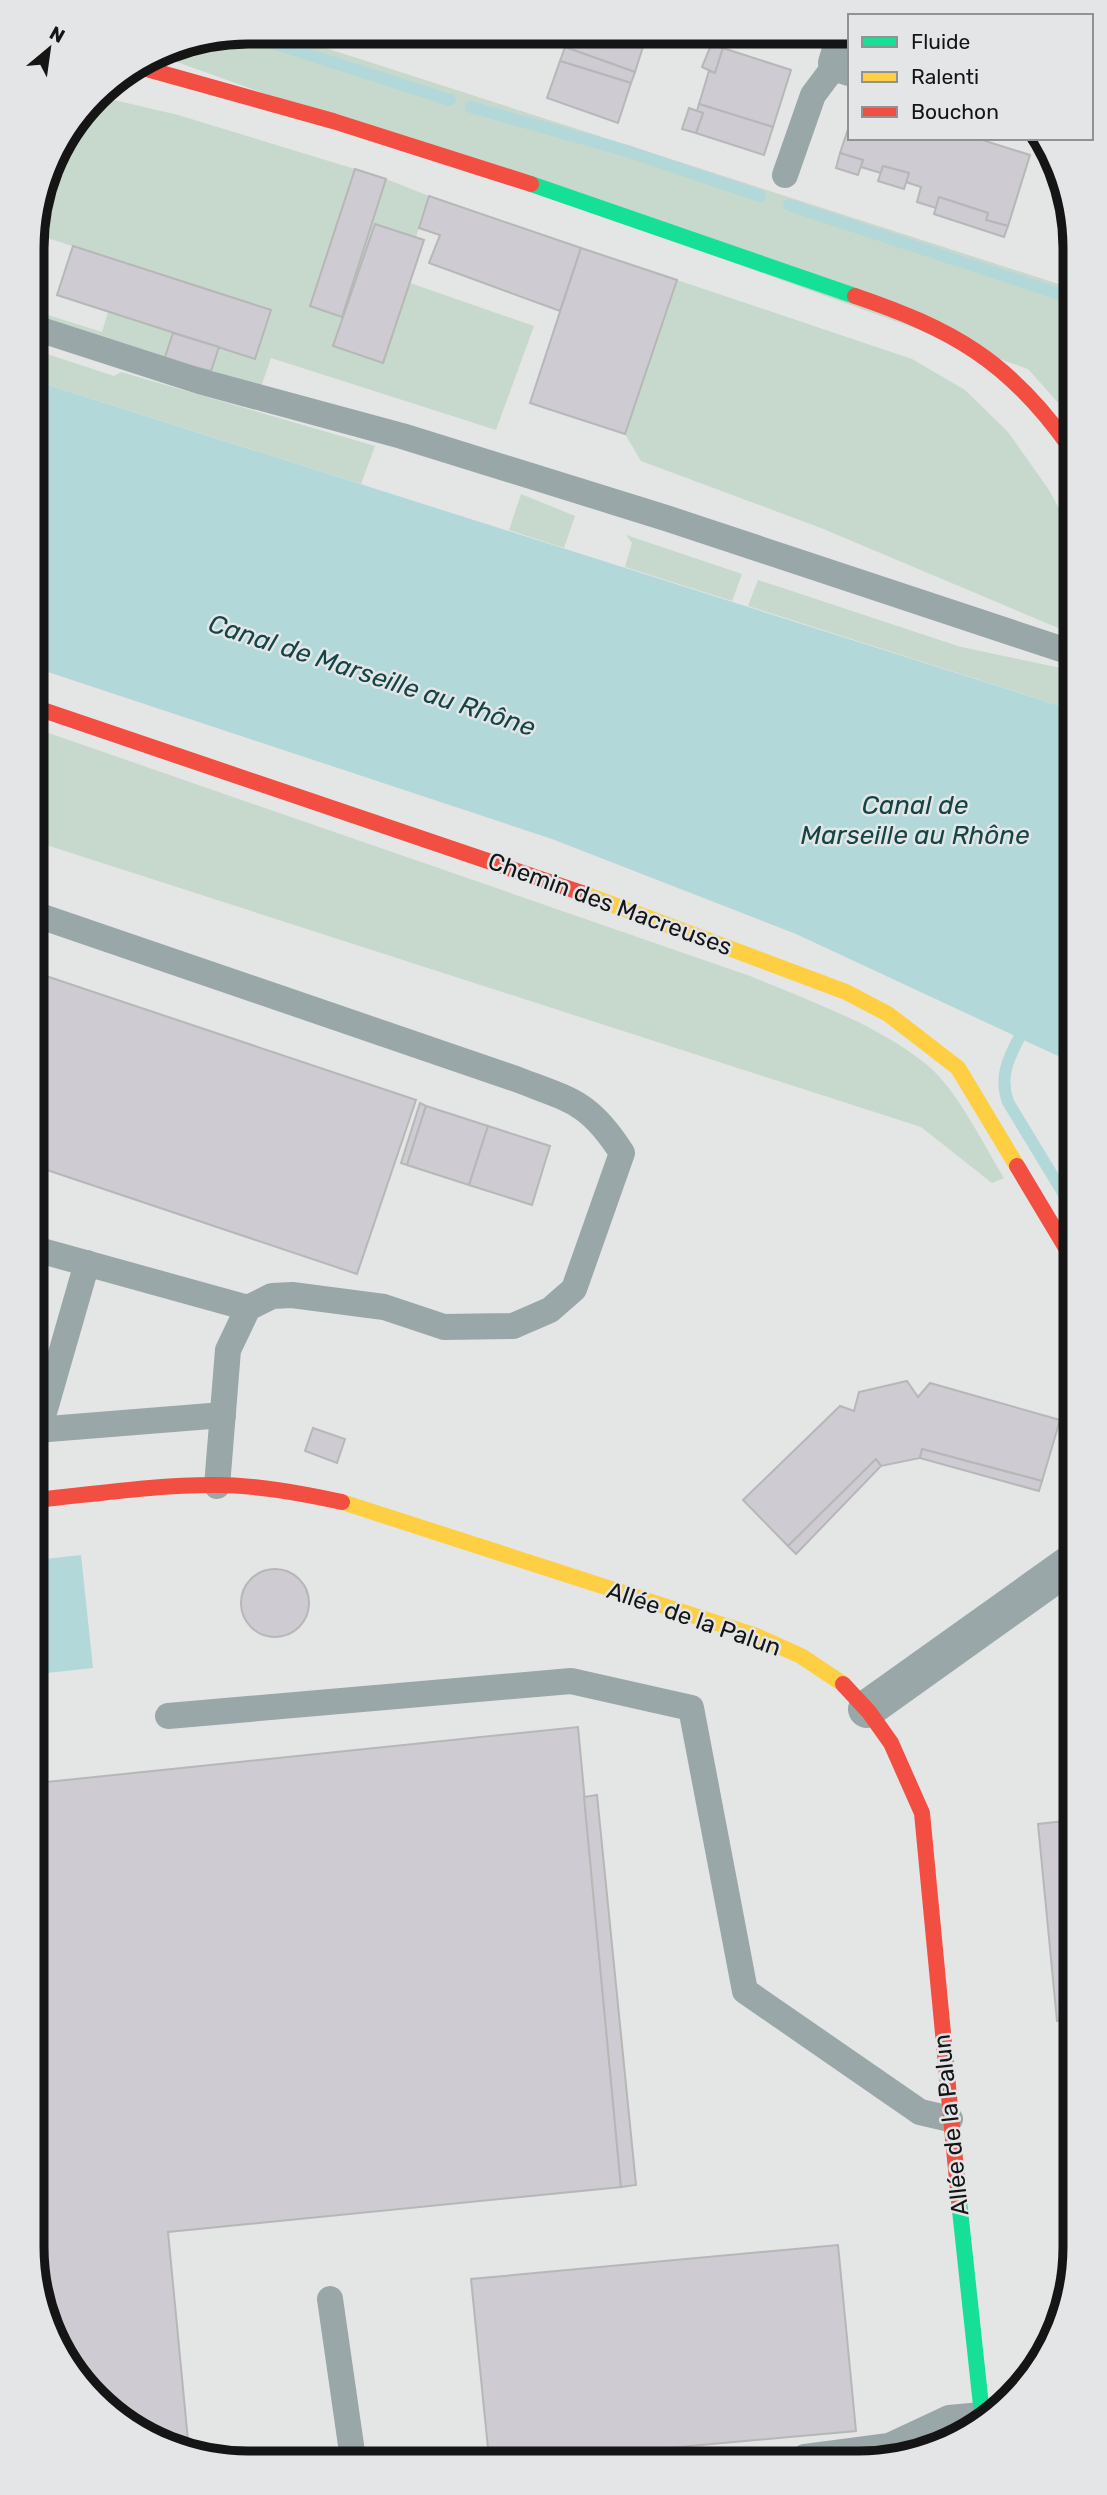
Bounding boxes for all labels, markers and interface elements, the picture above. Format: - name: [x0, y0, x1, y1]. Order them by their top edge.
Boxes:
- north arrow: [14, 14, 84, 84]
- legend: [848, 14, 1093, 140]
- text: N: [45, 21, 69, 48]
- text: Fluide: [911, 29, 970, 54]
- text: Ralenti: [911, 64, 979, 89]
- text: Bouchon: [911, 99, 999, 124]
- water label: Canal de Marseille au Rhône: [204, 608, 540, 743]
- water label: Canal de Marseille au Rhône: [800, 790, 1030, 851]
- street label: Chemin des Macreuses: [484, 847, 736, 961]
- street label: Allée de la Palun: [603, 1576, 785, 1662]
- street label: Allée de la Palun: [928, 2033, 974, 2217]

